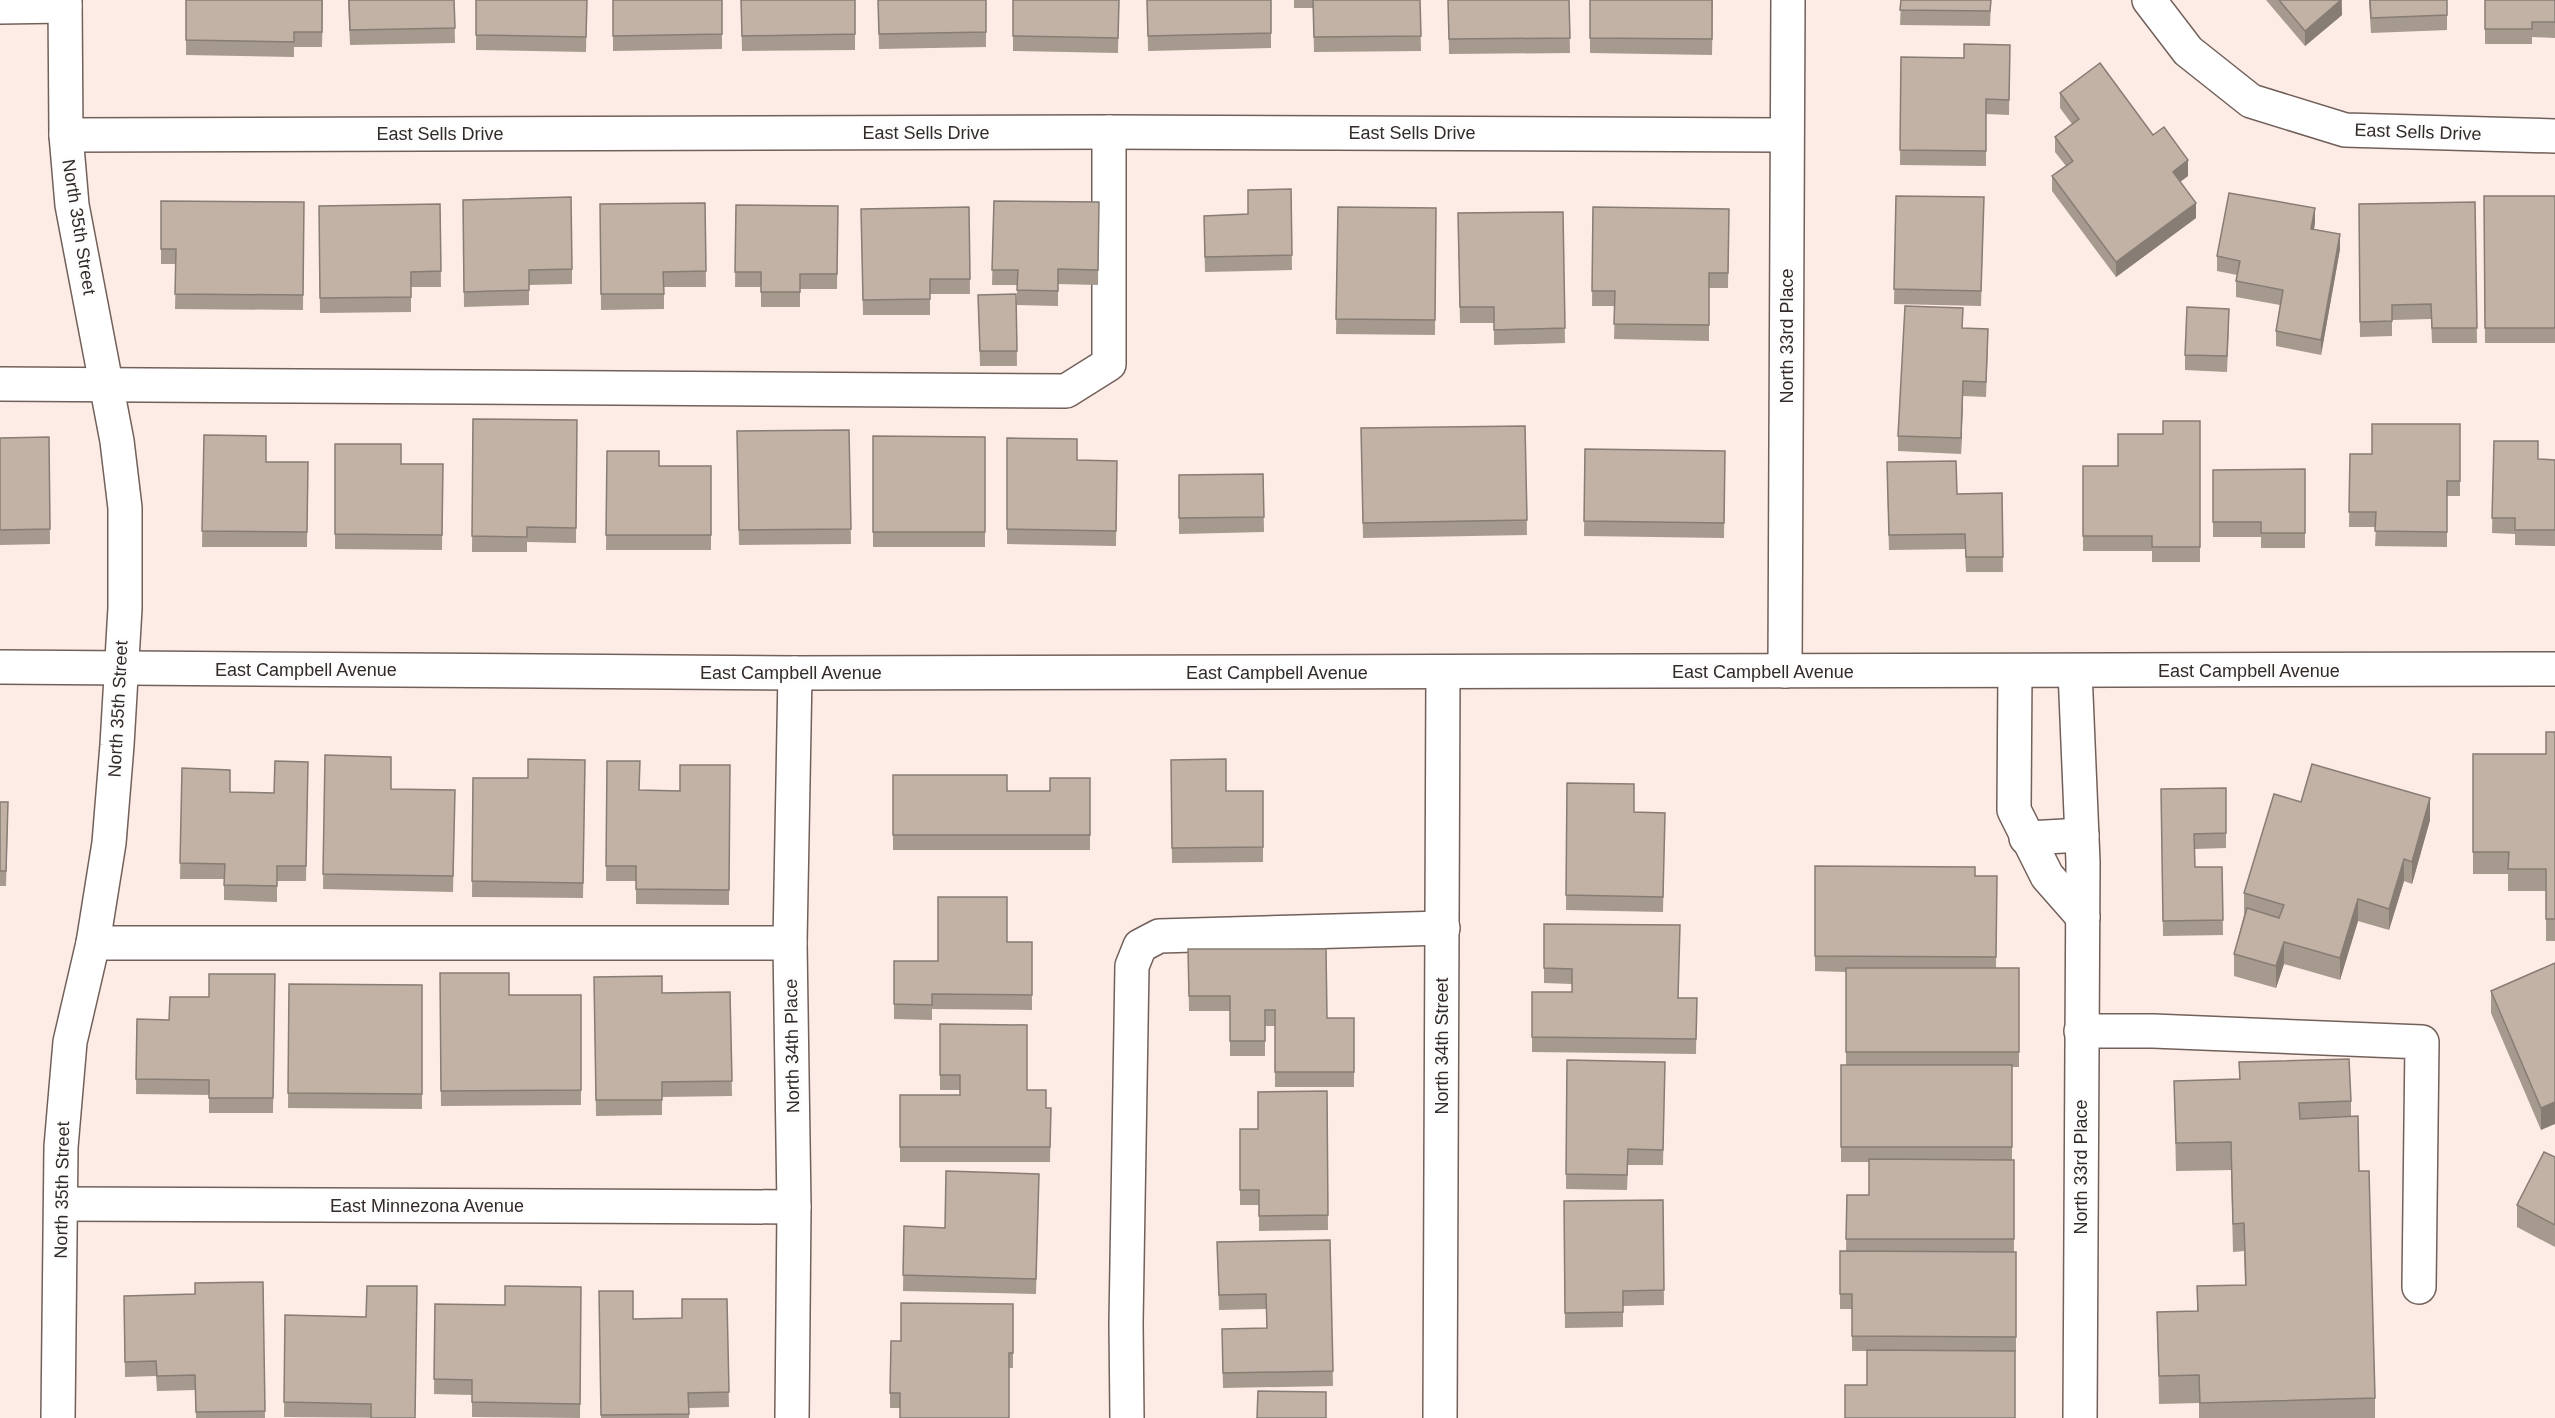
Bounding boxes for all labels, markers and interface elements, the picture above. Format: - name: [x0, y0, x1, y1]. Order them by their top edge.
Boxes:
- street label: East Sells Drive: [2354, 120, 2482, 144]
- street label: East Sells Drive: [862, 123, 990, 143]
- street label: East Sells Drive: [1348, 123, 1476, 143]
- street label: East Sells Drive: [376, 124, 504, 144]
- street label: North 35th Street: [58, 158, 100, 296]
- street label: North 33rd Place: [1777, 268, 1797, 404]
- street label: North 35th Street: [104, 640, 132, 778]
- street label: East Campbell Avenue: [215, 660, 397, 680]
- street label: East Campbell Avenue: [2158, 661, 2340, 681]
- street label: East Campbell Avenue: [1672, 662, 1854, 682]
- street label: East Campbell Avenue: [700, 663, 882, 683]
- street label: East Campbell Avenue: [1186, 663, 1368, 683]
- street label: North 34th Street: [1432, 977, 1452, 1115]
- street label: North 34th Place: [781, 979, 803, 1113]
- street label: North 33rd Place: [2071, 1099, 2091, 1235]
- street label: North 35th Street: [51, 1121, 73, 1259]
- street label: East Minnezona Avenue: [330, 1196, 524, 1216]

